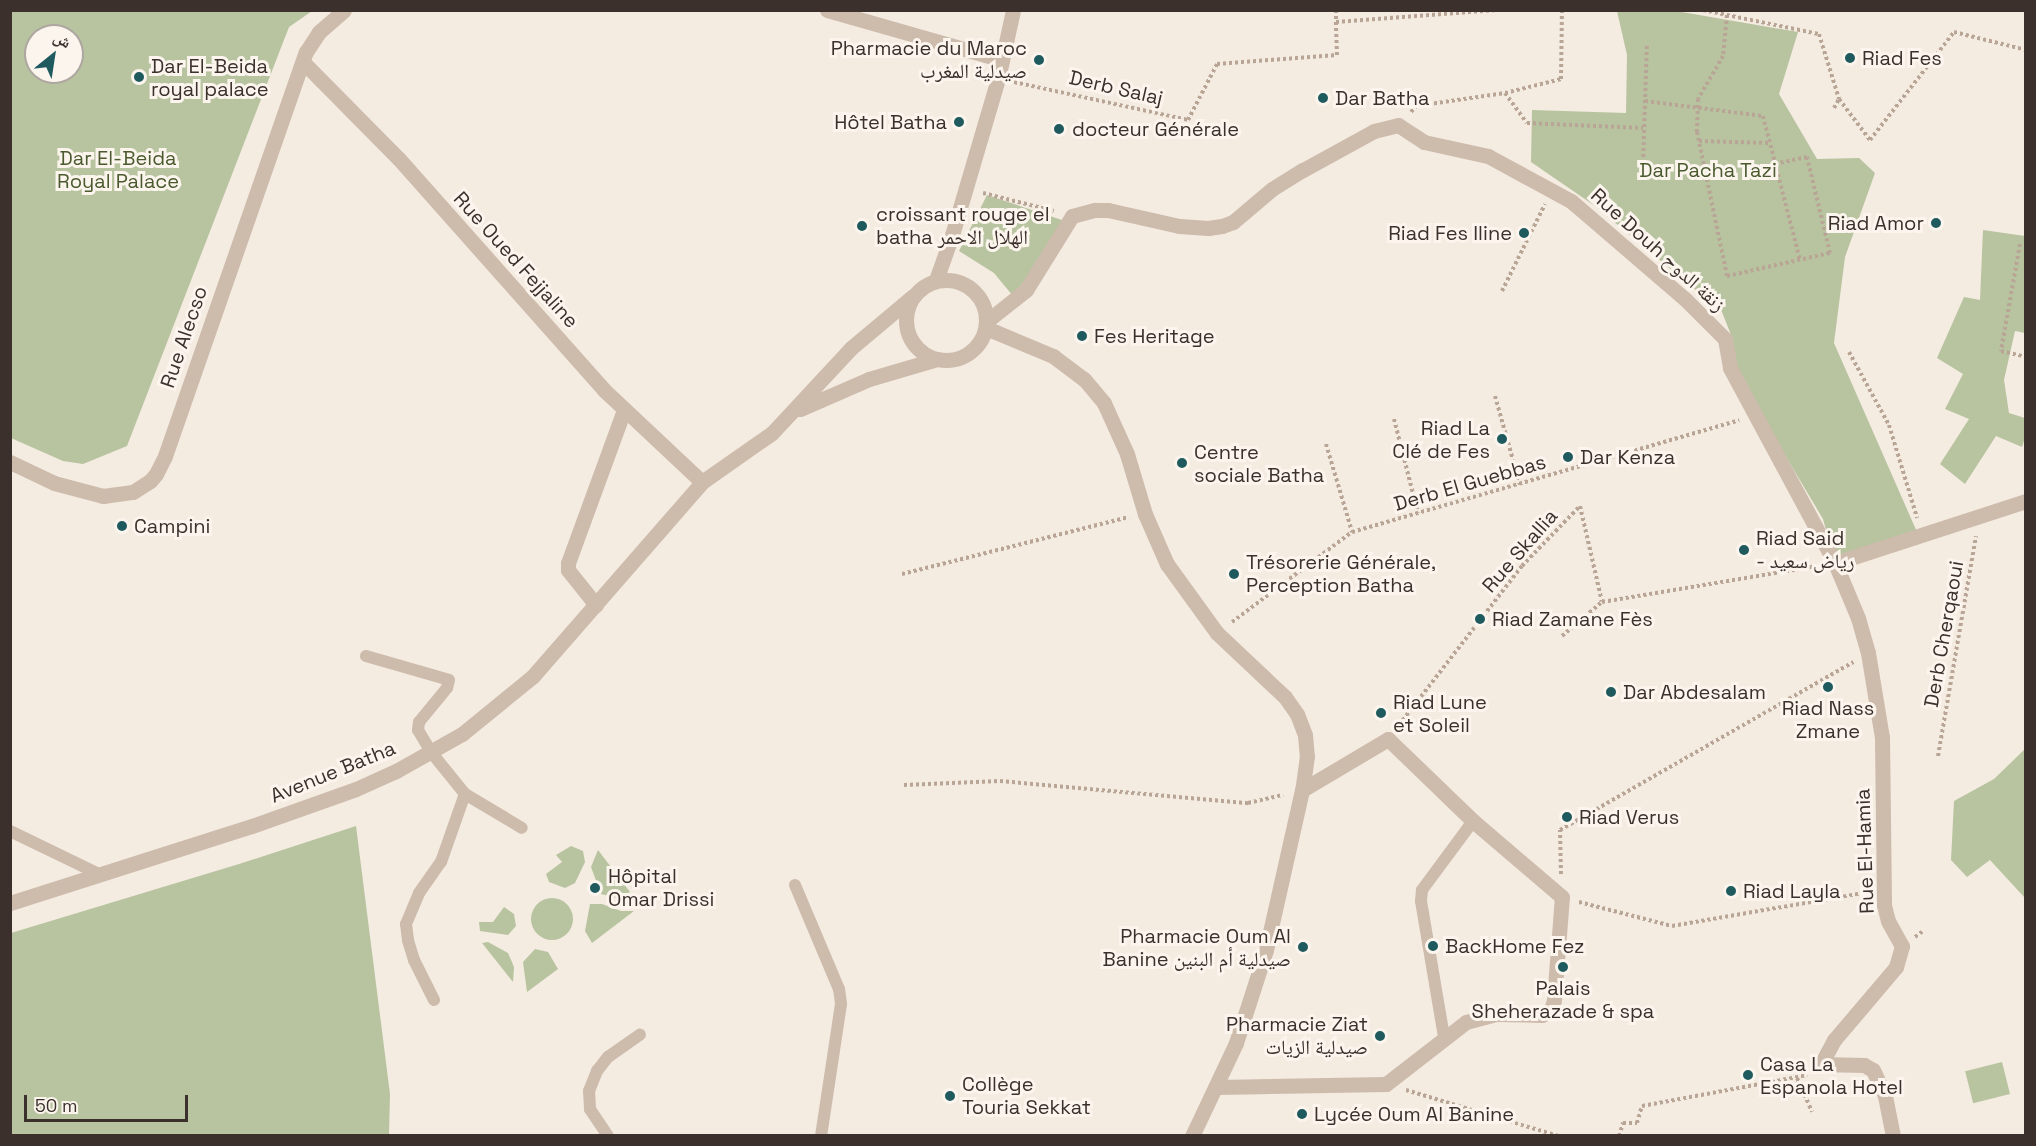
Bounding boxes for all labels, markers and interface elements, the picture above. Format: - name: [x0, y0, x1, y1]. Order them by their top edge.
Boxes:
- north arrow: [24, 24, 84, 84]
- text: ش: [50, 26, 75, 53]
- place label: Pharmacie du Maroc صيدلية المغرب: [831, 36, 1027, 83]
- place label: Riad Fes: [1862, 46, 1942, 70]
- marker: Riad Fes: [1843, 51, 1857, 65]
- marker: Pharmacie du Maroc صيدلية المغرب: [1032, 53, 1046, 67]
- place label: Dar El-Beida royal palace: [151, 54, 269, 101]
- street label: Derb Salaj: [1067, 66, 1165, 110]
- marker: Dar El-Beida royal palace: [132, 70, 146, 84]
- place label: Dar Batha: [1335, 86, 1429, 110]
- marker: Dar Batha: [1316, 91, 1330, 105]
- place label: Hôtel Batha: [834, 110, 947, 134]
- marker: Hôtel Batha: [952, 115, 966, 129]
- place label: docteur Générale: [1072, 117, 1239, 141]
- marker: docteur Générale: [1050, 120, 1068, 138]
- park label: Dar El-Beida Royal Palace: [57, 147, 179, 194]
- park label: Dar Pacha Tazi: [1639, 158, 1777, 182]
- street label: Rue Douh زنقة الدوح: [1586, 183, 1730, 317]
- street label: Rue Oued Fejjaline: [448, 187, 584, 333]
- place label: croissant rouge el batha الهلال الاحمر: [876, 202, 1050, 249]
- place label: Riad Amor: [1828, 211, 1924, 235]
- marker: Riad Amor: [1929, 216, 1943, 230]
- marker: croissant rouge el batha الهلال الاحمر: [853, 217, 871, 235]
- place label: Riad Fes Iline: [1388, 221, 1512, 245]
- marker: Riad Fes Iline: [1517, 226, 1531, 240]
- street label: Rue Alecso: [155, 283, 213, 391]
- place label: Fes Heritage: [1094, 324, 1215, 348]
- marker: Fes Heritage: [1075, 329, 1089, 343]
- place label: Riad La Clé de Fes: [1392, 416, 1490, 463]
- marker: Riad La Clé de Fes: [1495, 432, 1509, 446]
- place label: Centre sociale Batha: [1194, 440, 1324, 487]
- place label: Dar Kenza: [1580, 445, 1675, 469]
- street label: Derb El Guebbas: [1391, 450, 1549, 516]
- marker: Dar Kenza: [1561, 450, 1575, 464]
- marker: Centre sociale Batha: [1175, 456, 1189, 470]
- street label: Rue Skallia: [1477, 505, 1563, 597]
- place label: Campini: [134, 514, 210, 538]
- marker: Campini: [115, 519, 129, 533]
- place label: Riad Said - رياض سعيد: [1756, 526, 1855, 573]
- marker: Riad Said - رياض سعيد: [1737, 543, 1751, 557]
- place label: Trésorerie Générale, Perception Batha: [1246, 550, 1436, 597]
- street label: Derb Cherqaoui: [1919, 559, 1969, 709]
- marker: Trésorerie Générale, Perception Batha: [1227, 567, 1241, 581]
- place label: Riad Zamane Fès: [1492, 607, 1653, 631]
- marker: Riad Zamane Fès: [1473, 612, 1487, 626]
- place label: Dar Abdesalam: [1623, 680, 1766, 704]
- marker: Riad Nass Zmane: [1821, 680, 1835, 694]
- marker: Dar Abdesalam: [1604, 685, 1618, 699]
- place label: Riad Lune et Soleil: [1393, 690, 1487, 737]
- place label: Riad Nass Zmane: [1782, 696, 1874, 743]
- marker: Riad Lune et Soleil: [1374, 706, 1388, 720]
- street label: Avenue Batha: [267, 736, 399, 808]
- street label: Rue El-Hamia: [1851, 788, 1879, 914]
- place label: Riad Verus: [1579, 805, 1680, 829]
- marker: Riad Verus: [1560, 810, 1574, 824]
- place label: Hôpital Omar Drissi: [608, 864, 714, 911]
- marker: Hôpital Omar Drissi: [586, 879, 604, 897]
- place label: Riad Layla: [1743, 879, 1841, 903]
- marker: Riad Layla: [1724, 884, 1738, 898]
- place label: Pharmacie Oum Al Banine صيدلية أم البنين: [1103, 924, 1291, 971]
- place label: BackHome Fez: [1445, 934, 1584, 958]
- marker: BackHome Fez: [1426, 939, 1440, 953]
- marker: Pharmacie Oum Al Banine صيدلية أم البنين: [1296, 940, 1310, 954]
- marker: Palais Sheherazade & spa: [1556, 960, 1570, 974]
- place label: Palais Sheherazade & spa: [1472, 976, 1654, 1023]
- place label: Pharmacie Ziat صيدلية الزيات: [1226, 1012, 1368, 1059]
- marker: Pharmacie Ziat صيدلية الزيات: [1373, 1029, 1387, 1043]
- place label: Casa La Espanola Hotel: [1760, 1052, 1903, 1099]
- marker: Casa La Espanola Hotel: [1741, 1068, 1755, 1082]
- place label: Collège Touria Sekkat: [962, 1072, 1091, 1119]
- scale bar: [27, 1083, 190, 1121]
- marker: Collège Touria Sekkat: [943, 1089, 957, 1103]
- text: 50 m: [35, 1094, 77, 1117]
- place label: Lycée Oum Al Banine: [1314, 1102, 1514, 1126]
- marker: Lycée Oum Al Banine: [1295, 1107, 1309, 1121]

